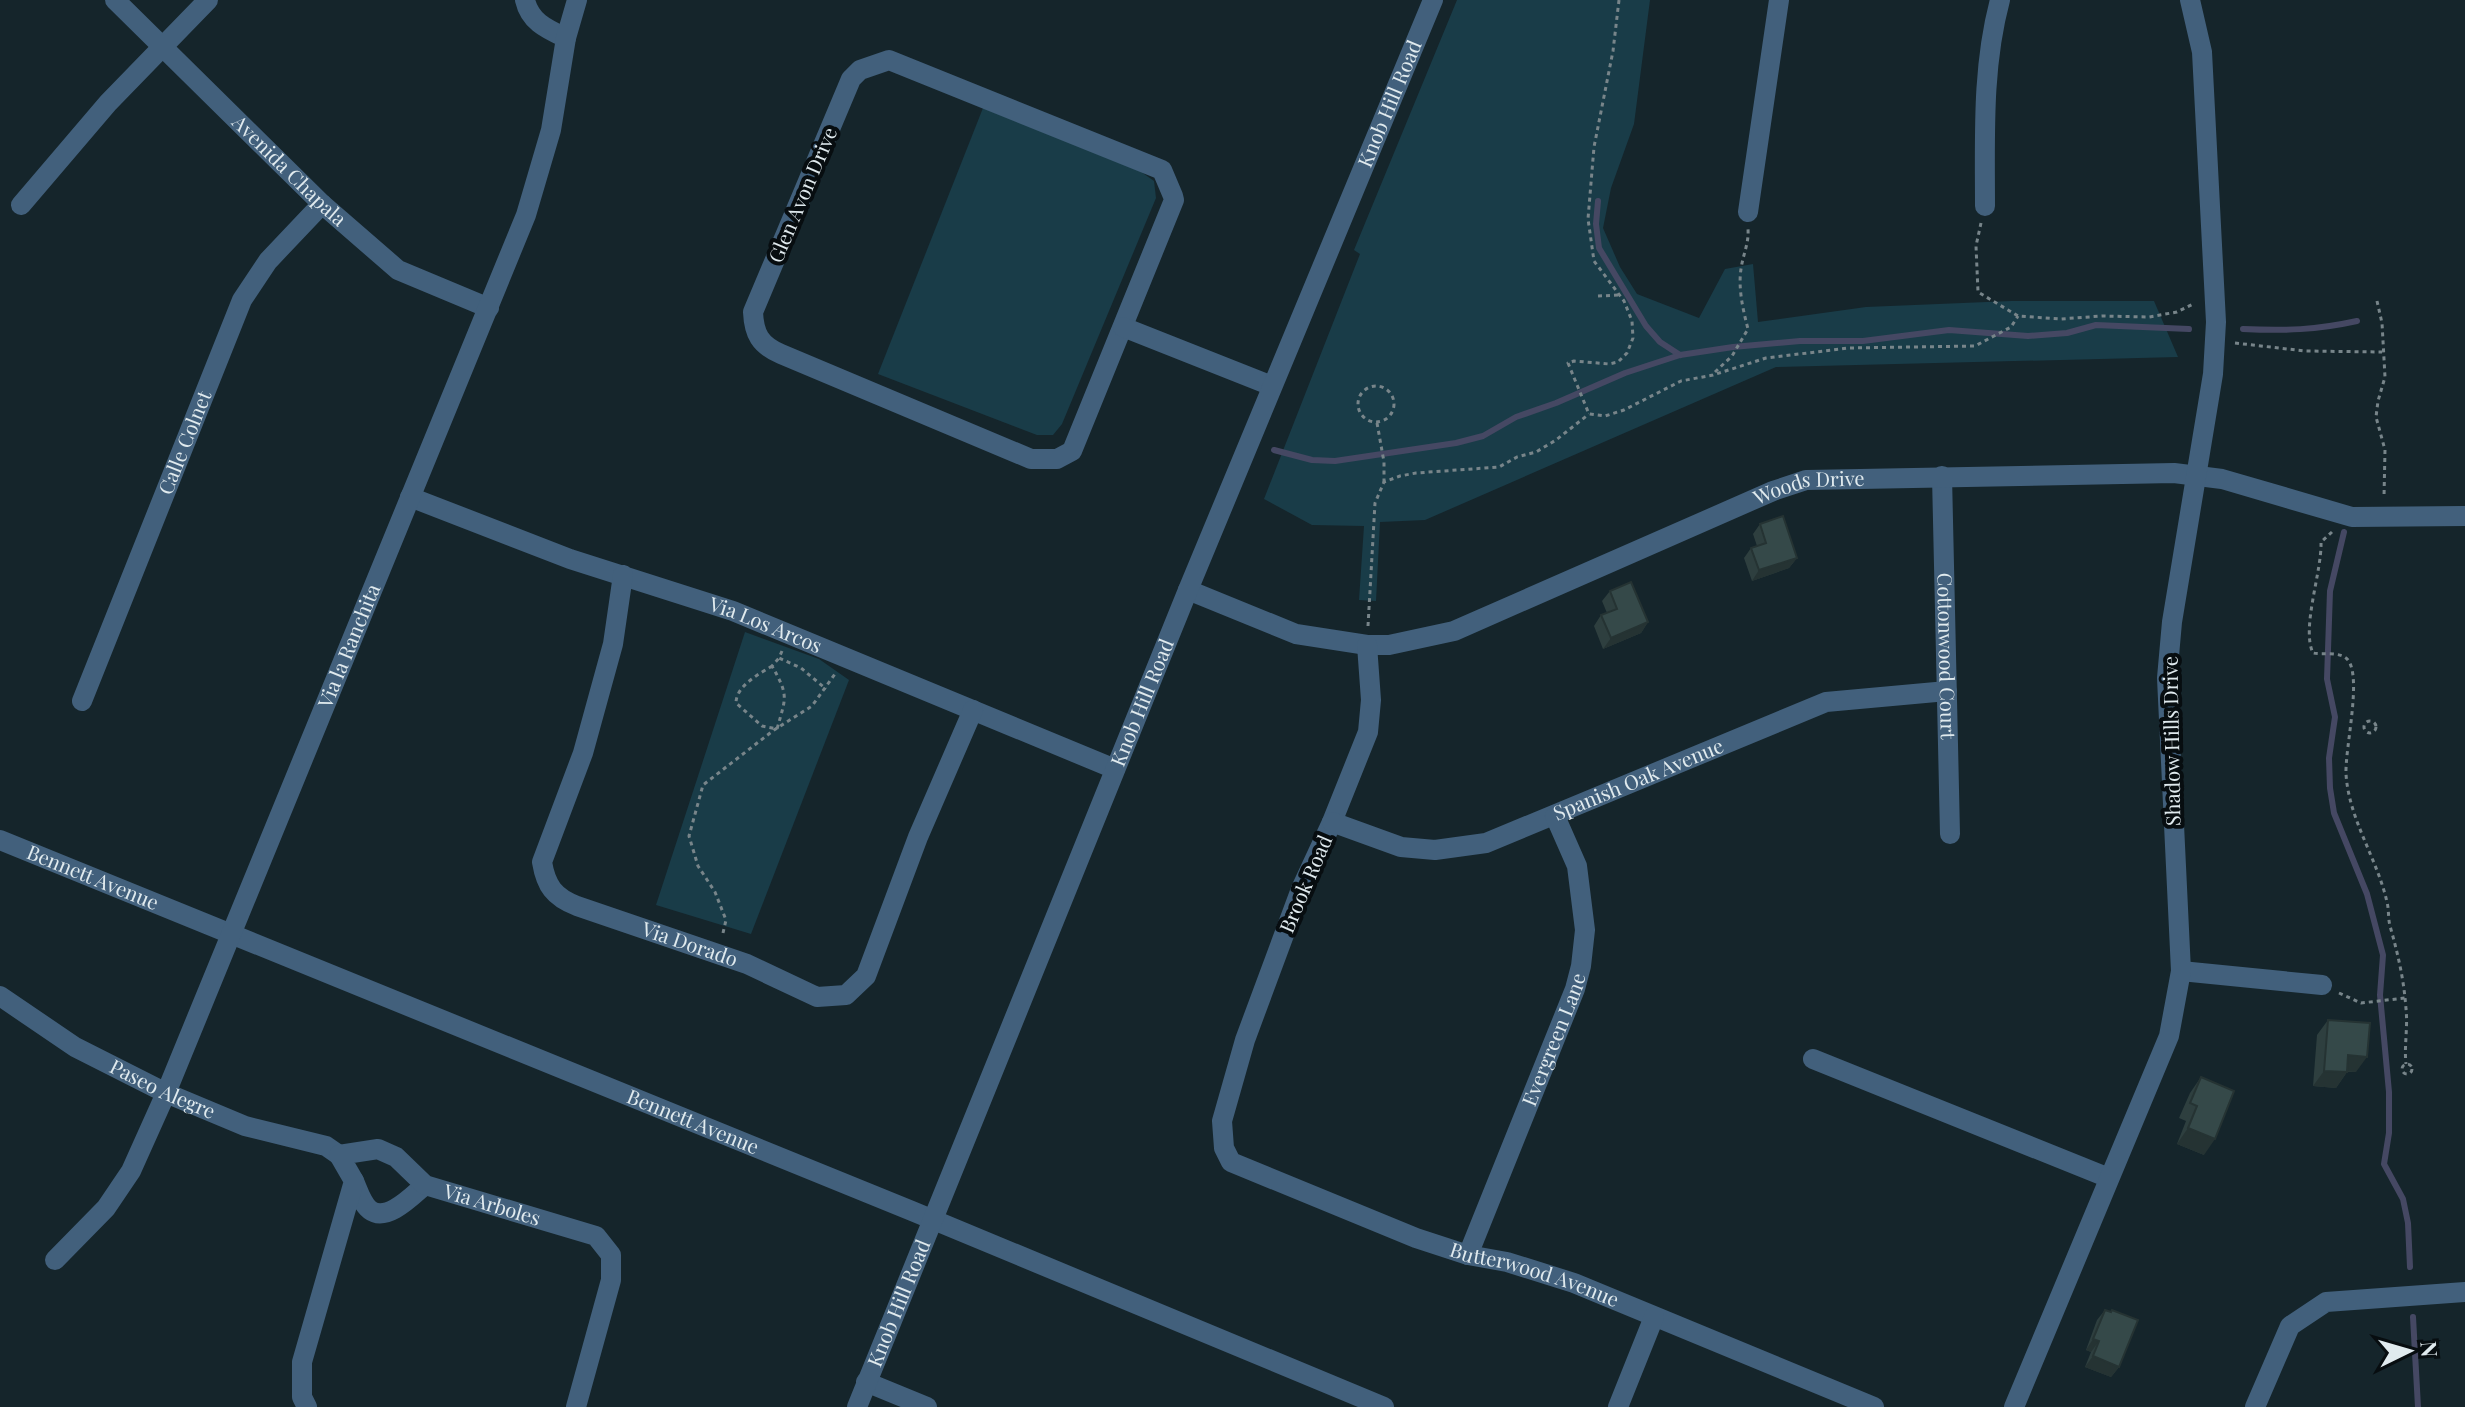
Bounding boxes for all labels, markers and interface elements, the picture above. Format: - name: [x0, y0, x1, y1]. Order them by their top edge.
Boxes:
- street label: Knob Hill Road: [1350, 35, 1427, 171]
- street label: Avenida Chapala: [226, 107, 353, 231]
- street label: Glen Avon Drive: [761, 122, 842, 266]
- street label: Calle Colnet: [151, 386, 217, 498]
- street label: Woods Drive: [1748, 464, 1865, 510]
- street label: Cottonwood Court: [1932, 572, 1963, 741]
- street label: Via la Ranchita: [310, 579, 385, 713]
- street label: Via Los Arcos: [705, 589, 827, 658]
- street label: Knob Hill Road: [1103, 634, 1179, 770]
- street label: Shadow Hills Drive: [2156, 656, 2185, 826]
- street label: Spanish Oak Avenue: [1549, 731, 1727, 826]
- street label: Brook Road: [1272, 830, 1337, 936]
- street label: Bennett Avenue: [23, 837, 163, 915]
- street label: Via Dorado: [638, 914, 742, 972]
- street label: Evergreen Lane: [1514, 970, 1591, 1110]
- street label: Paseo Alegre: [106, 1052, 220, 1124]
- street label: Bennett Avenue: [623, 1082, 763, 1159]
- street label: Via Arboles: [440, 1176, 544, 1231]
- street label: Knob Hill Road: [860, 1235, 936, 1370]
- street label: Butterwood Avenue: [1447, 1235, 1623, 1312]
- north arrow: [2369, 1311, 2449, 1391]
- text: N: [2414, 1340, 2446, 1359]

